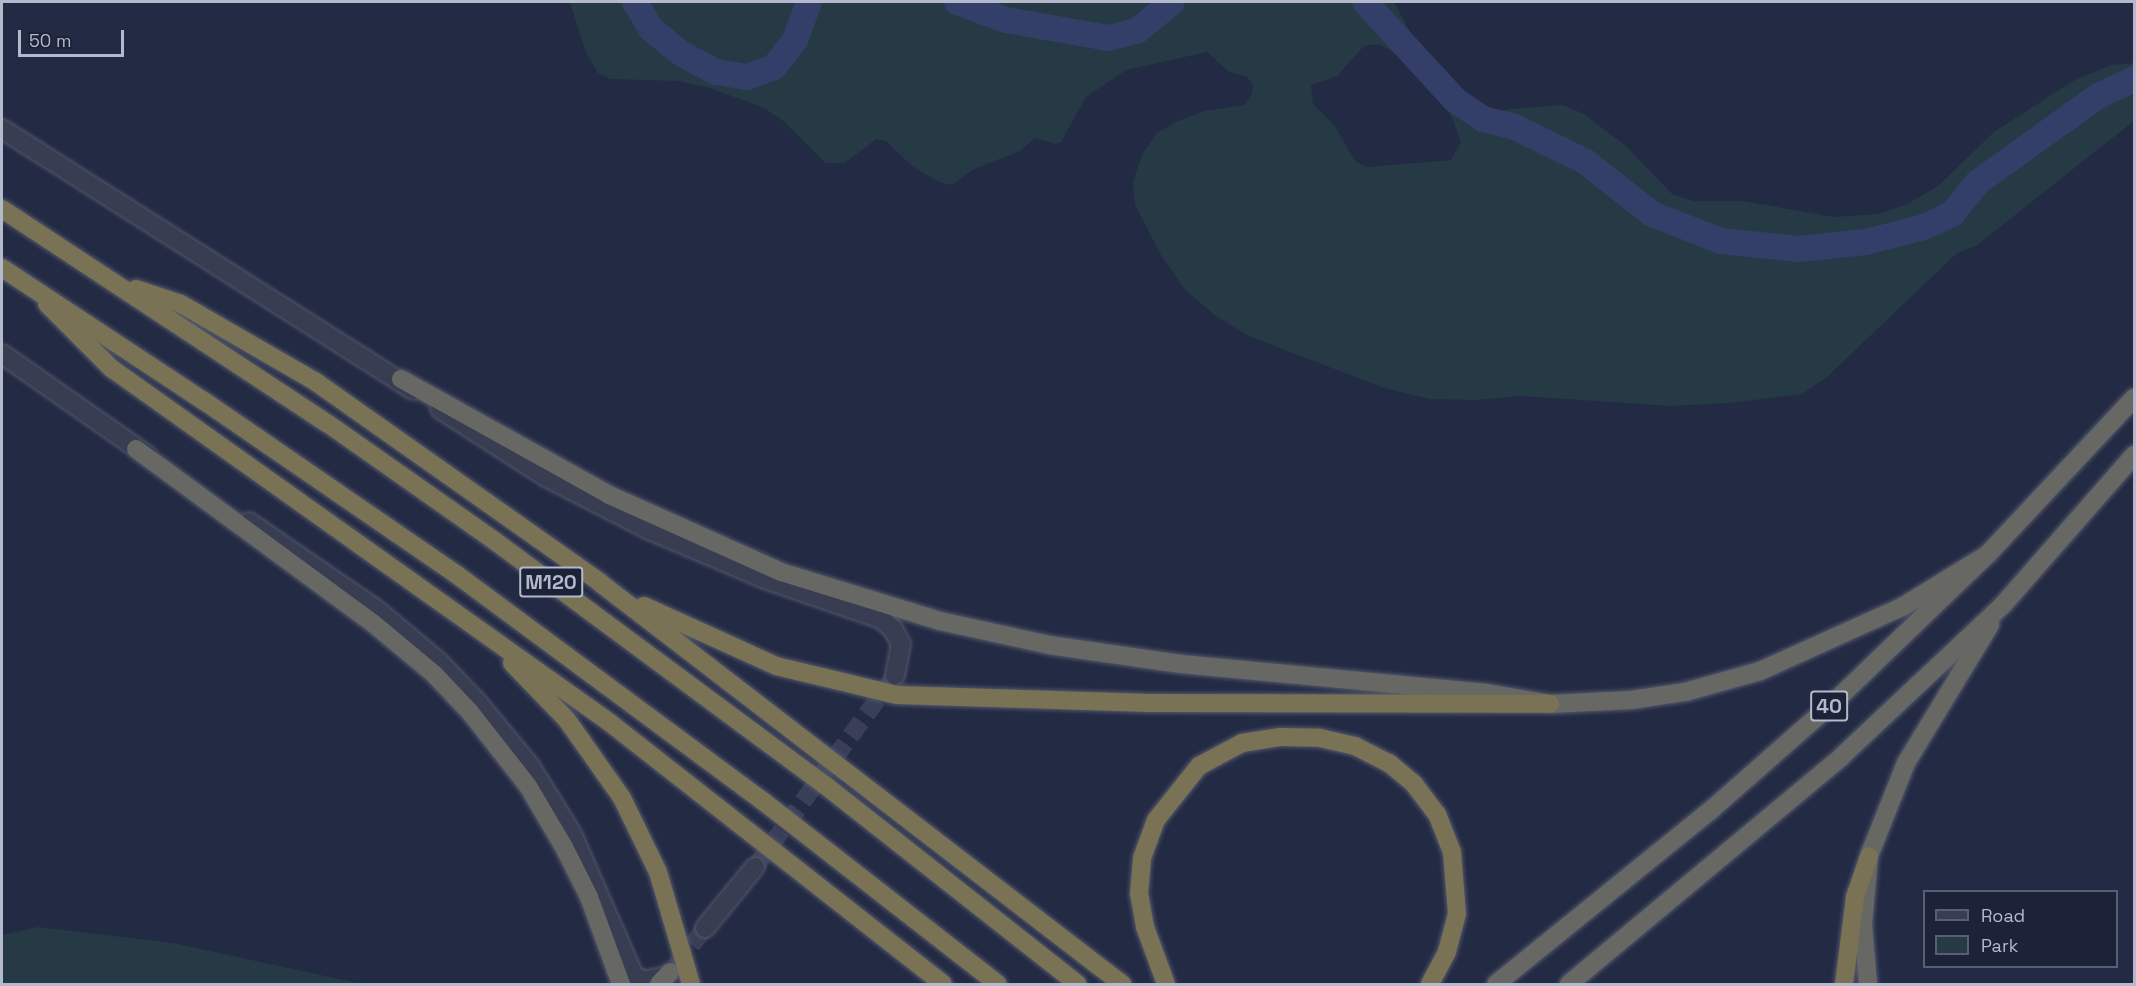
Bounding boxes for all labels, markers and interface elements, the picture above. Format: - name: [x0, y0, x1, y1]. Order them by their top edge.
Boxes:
- scale bar: [21, 18, 128, 56]
- text: 50 m: [29, 29, 71, 52]
- road number: M120: [518, 565, 584, 599]
- road number: 40: [1810, 689, 1848, 723]
- legend: [1923, 890, 2118, 968]
- text: Road: [1981, 904, 2025, 927]
- text: Park: [1981, 934, 2018, 957]

